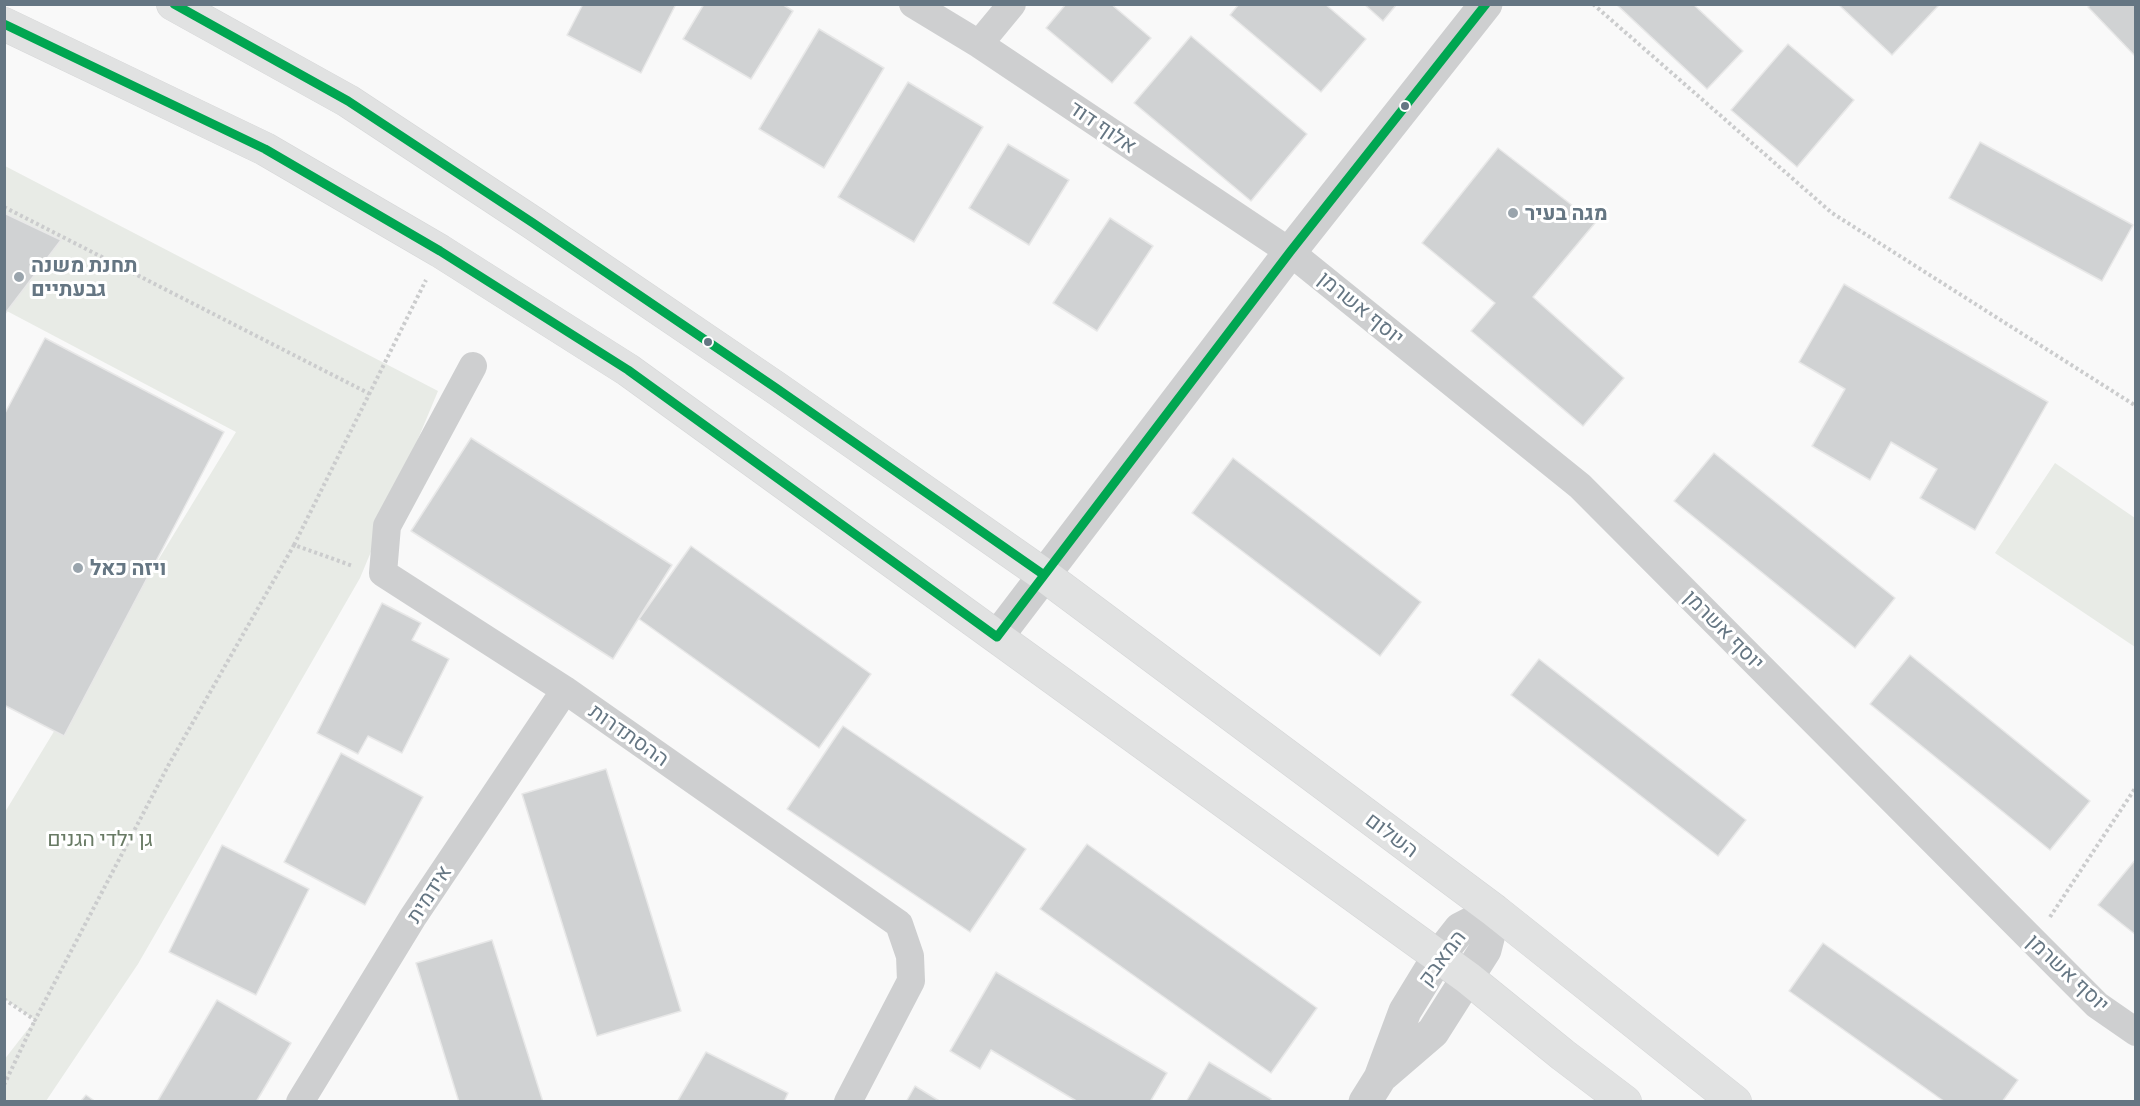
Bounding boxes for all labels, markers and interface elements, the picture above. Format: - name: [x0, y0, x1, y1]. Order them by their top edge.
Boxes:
- street label: אלוף דוד: [1065, 95, 1141, 159]
- unlabelled marker: [1399, 100, 1411, 112]
- place label: מגה בעיר: [1525, 200, 1608, 226]
- marker: מגה בעיר: [1506, 206, 1520, 220]
- place label: תחנת משנה גבעתיים: [31, 252, 137, 302]
- street label: יוסף אשרמן: [1313, 266, 1409, 350]
- marker: תחנת משנה גבעתיים: [12, 270, 26, 284]
- unlabelled marker: [702, 336, 714, 348]
- place label: ויזה כאל: [90, 555, 166, 581]
- marker: ויזה כאל: [71, 561, 85, 575]
- street label: יוסף אשרמן: [1679, 585, 1769, 675]
- street label: ההסתדרות: [584, 698, 674, 772]
- street label: השלום: [1361, 807, 1423, 863]
- park label: גן ילדי הגנים: [47, 826, 153, 852]
- street label: אידמית: [401, 861, 457, 927]
- street label: המאבק: [1413, 925, 1471, 991]
- street label: יוסף אשרמן: [2022, 929, 2114, 1017]

